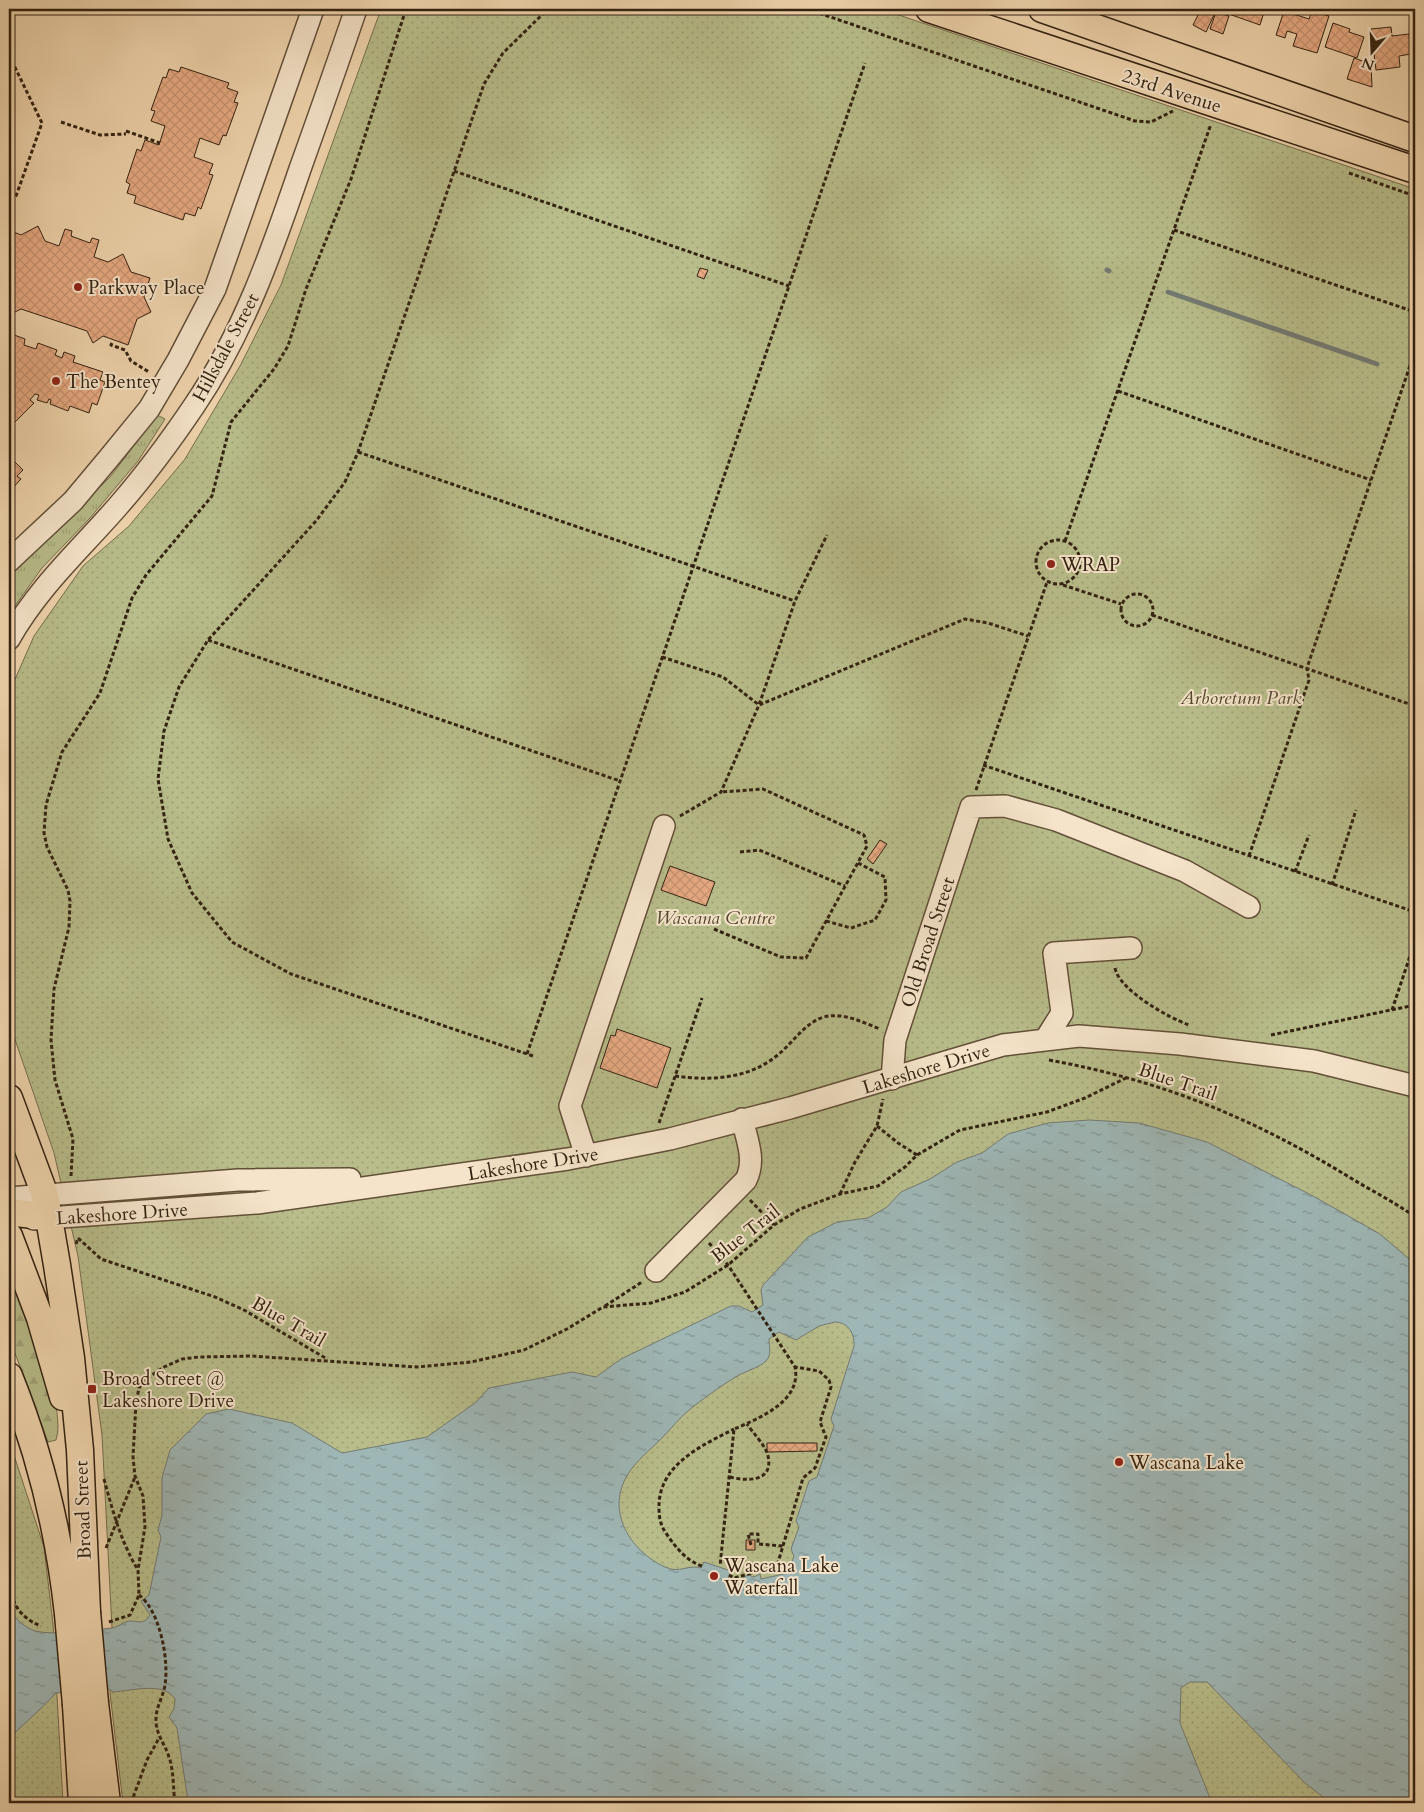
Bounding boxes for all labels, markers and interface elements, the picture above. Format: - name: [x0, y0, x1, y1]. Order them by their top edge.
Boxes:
- north arrow: [1346, 28, 1396, 78]
- text: N: [1359, 53, 1377, 75]
- street label: 23rd Avenue: [1119, 63, 1225, 119]
- place label: Parkway Place: [88, 275, 205, 301]
- marker: Parkway Place: [72, 281, 84, 293]
- street label: Hillsdale Street: [186, 288, 265, 406]
- place label: The Bentey: [66, 369, 161, 395]
- marker: The Bentey: [50, 375, 62, 387]
- place label: WRAP: [1060, 552, 1120, 578]
- marker: WRAP: [1045, 558, 1057, 570]
- park label: Arboretum Park: [1179, 685, 1302, 711]
- street label: Old Broad Street: [895, 874, 961, 1011]
- park label: Wascana Centre: [655, 905, 775, 931]
- street label: Lakeshore Drive: [859, 1037, 993, 1101]
- street label: Blue Trail: [1135, 1056, 1220, 1108]
- street label: Lakeshore Drive: [466, 1141, 600, 1187]
- street label: Lakeshore Drive: [55, 1196, 189, 1232]
- street label: Blue Trail: [706, 1198, 786, 1269]
- street label: Blue Trail: [247, 1290, 330, 1353]
- place label: Broad Street @ Lakeshore Drive: [102, 1366, 234, 1414]
- marker: Broad Street @ Lakeshore Drive: [86, 1383, 98, 1395]
- place label: Wascana Lake: [1128, 1450, 1244, 1476]
- marker: Wascana Lake: [1113, 1456, 1125, 1468]
- street label: Broad Street: [68, 1460, 98, 1560]
- place label: Wascana Lake Waterfall: [723, 1553, 839, 1601]
- marker: Wascana Lake Waterfall: [708, 1570, 720, 1582]

